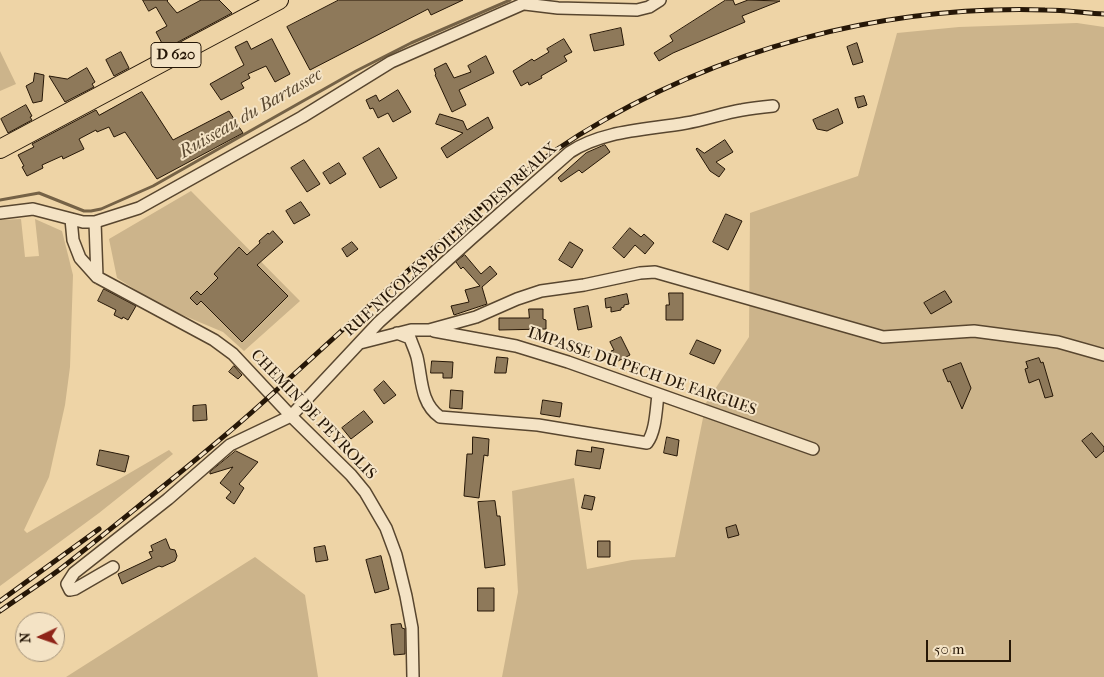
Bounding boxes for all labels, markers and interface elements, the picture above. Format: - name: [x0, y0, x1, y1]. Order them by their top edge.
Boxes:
- road number: D 620: [151, 42, 201, 68]
- water label: Ruisseau du Bartassec: [176, 64, 326, 164]
- street label: RUE NICOLAS BOILEAU DESPREAUX: [340, 139, 562, 341]
- street label: IMPASSE DU PECH DE FARGUES: [525, 324, 759, 420]
- street label: CHEMIN DE PEYROLIS: [246, 346, 380, 484]
- north arrow: [15, 612, 65, 662]
- scale bar: [929, 630, 1014, 662]
- text: N: [17, 632, 34, 644]
- text: 50 m: [934, 640, 964, 658]

